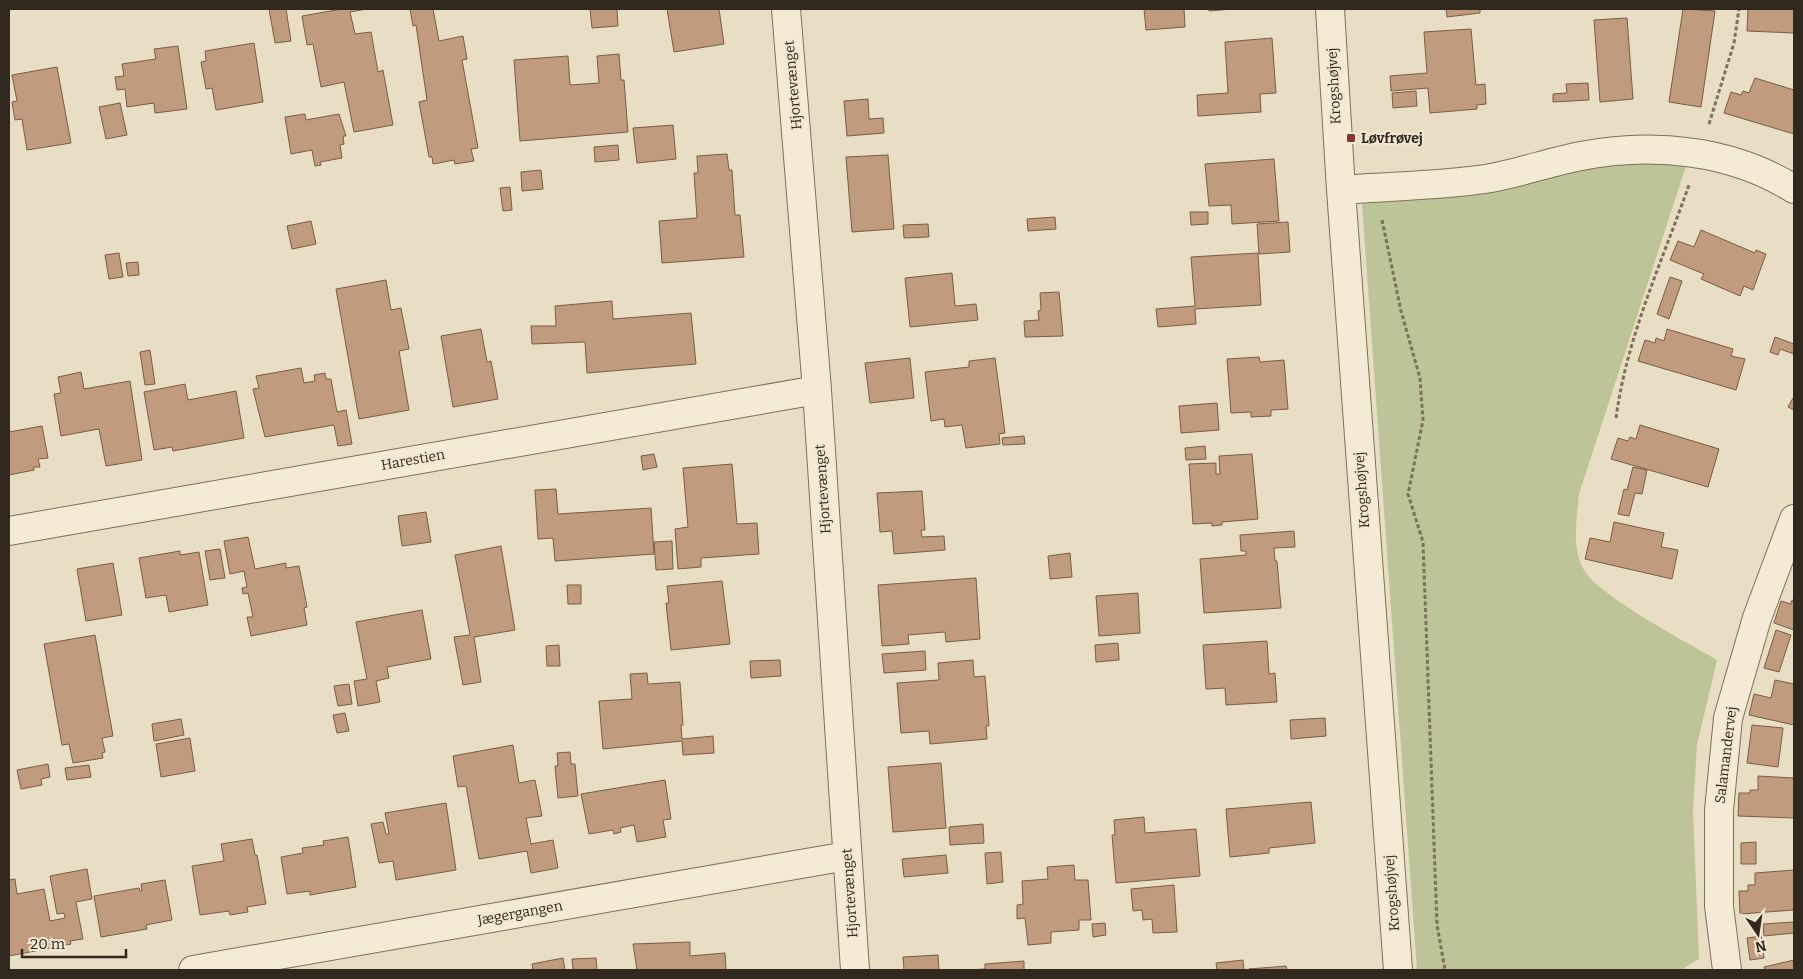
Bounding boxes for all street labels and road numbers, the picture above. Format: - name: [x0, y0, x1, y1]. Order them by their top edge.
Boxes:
- street label: Hjortevænget: [781, 40, 805, 130]
- street label: Krogshøjvej: [1324, 47, 1344, 125]
- street label: Hjortevænget: [811, 444, 835, 534]
- street label: Harestien: [380, 446, 446, 474]
- street label: Krogshøjvej: [1351, 451, 1373, 529]
- street label: Salamandervej: [1712, 705, 1740, 805]
- street label: Hjortevænget: [838, 848, 862, 938]
- street label: Krogshøjvej: [1381, 854, 1403, 932]
- street label: Jægergangen: [475, 897, 564, 929]

